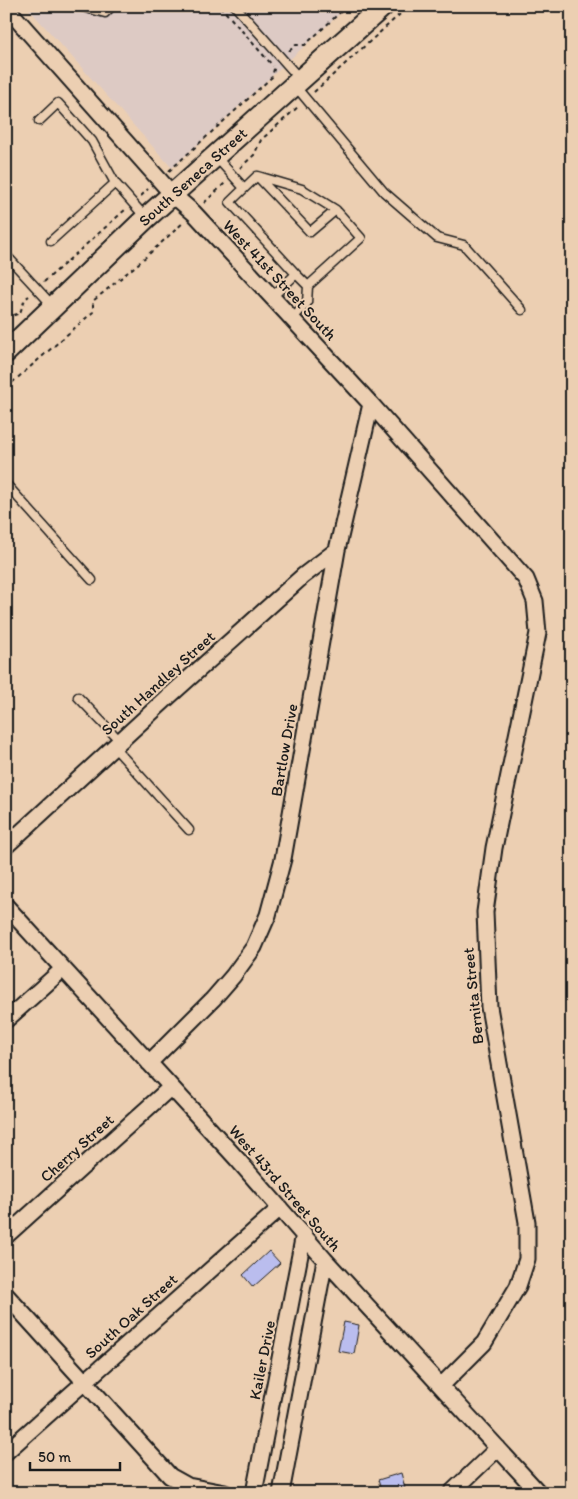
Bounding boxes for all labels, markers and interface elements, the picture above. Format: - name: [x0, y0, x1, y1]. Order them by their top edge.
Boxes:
- street label: South Seneca Street: [134, 123, 250, 230]
- street label: West 41st Street South: [219, 216, 341, 345]
- street label: South Handley Street: [97, 627, 219, 739]
- street label: Bartlow Drive: [266, 702, 302, 798]
- street label: Bernita Street: [458, 947, 488, 1045]
- street label: Cherry Street: [36, 1110, 118, 1186]
- street label: West 43rd Street South: [225, 1121, 345, 1255]
- street label: South Oak Street: [81, 1270, 181, 1362]
- street label: Kailer Drive: [245, 1319, 279, 1401]
- scale bar: [30, 1439, 120, 1471]
- text: 50 m: [38, 1448, 71, 1466]

